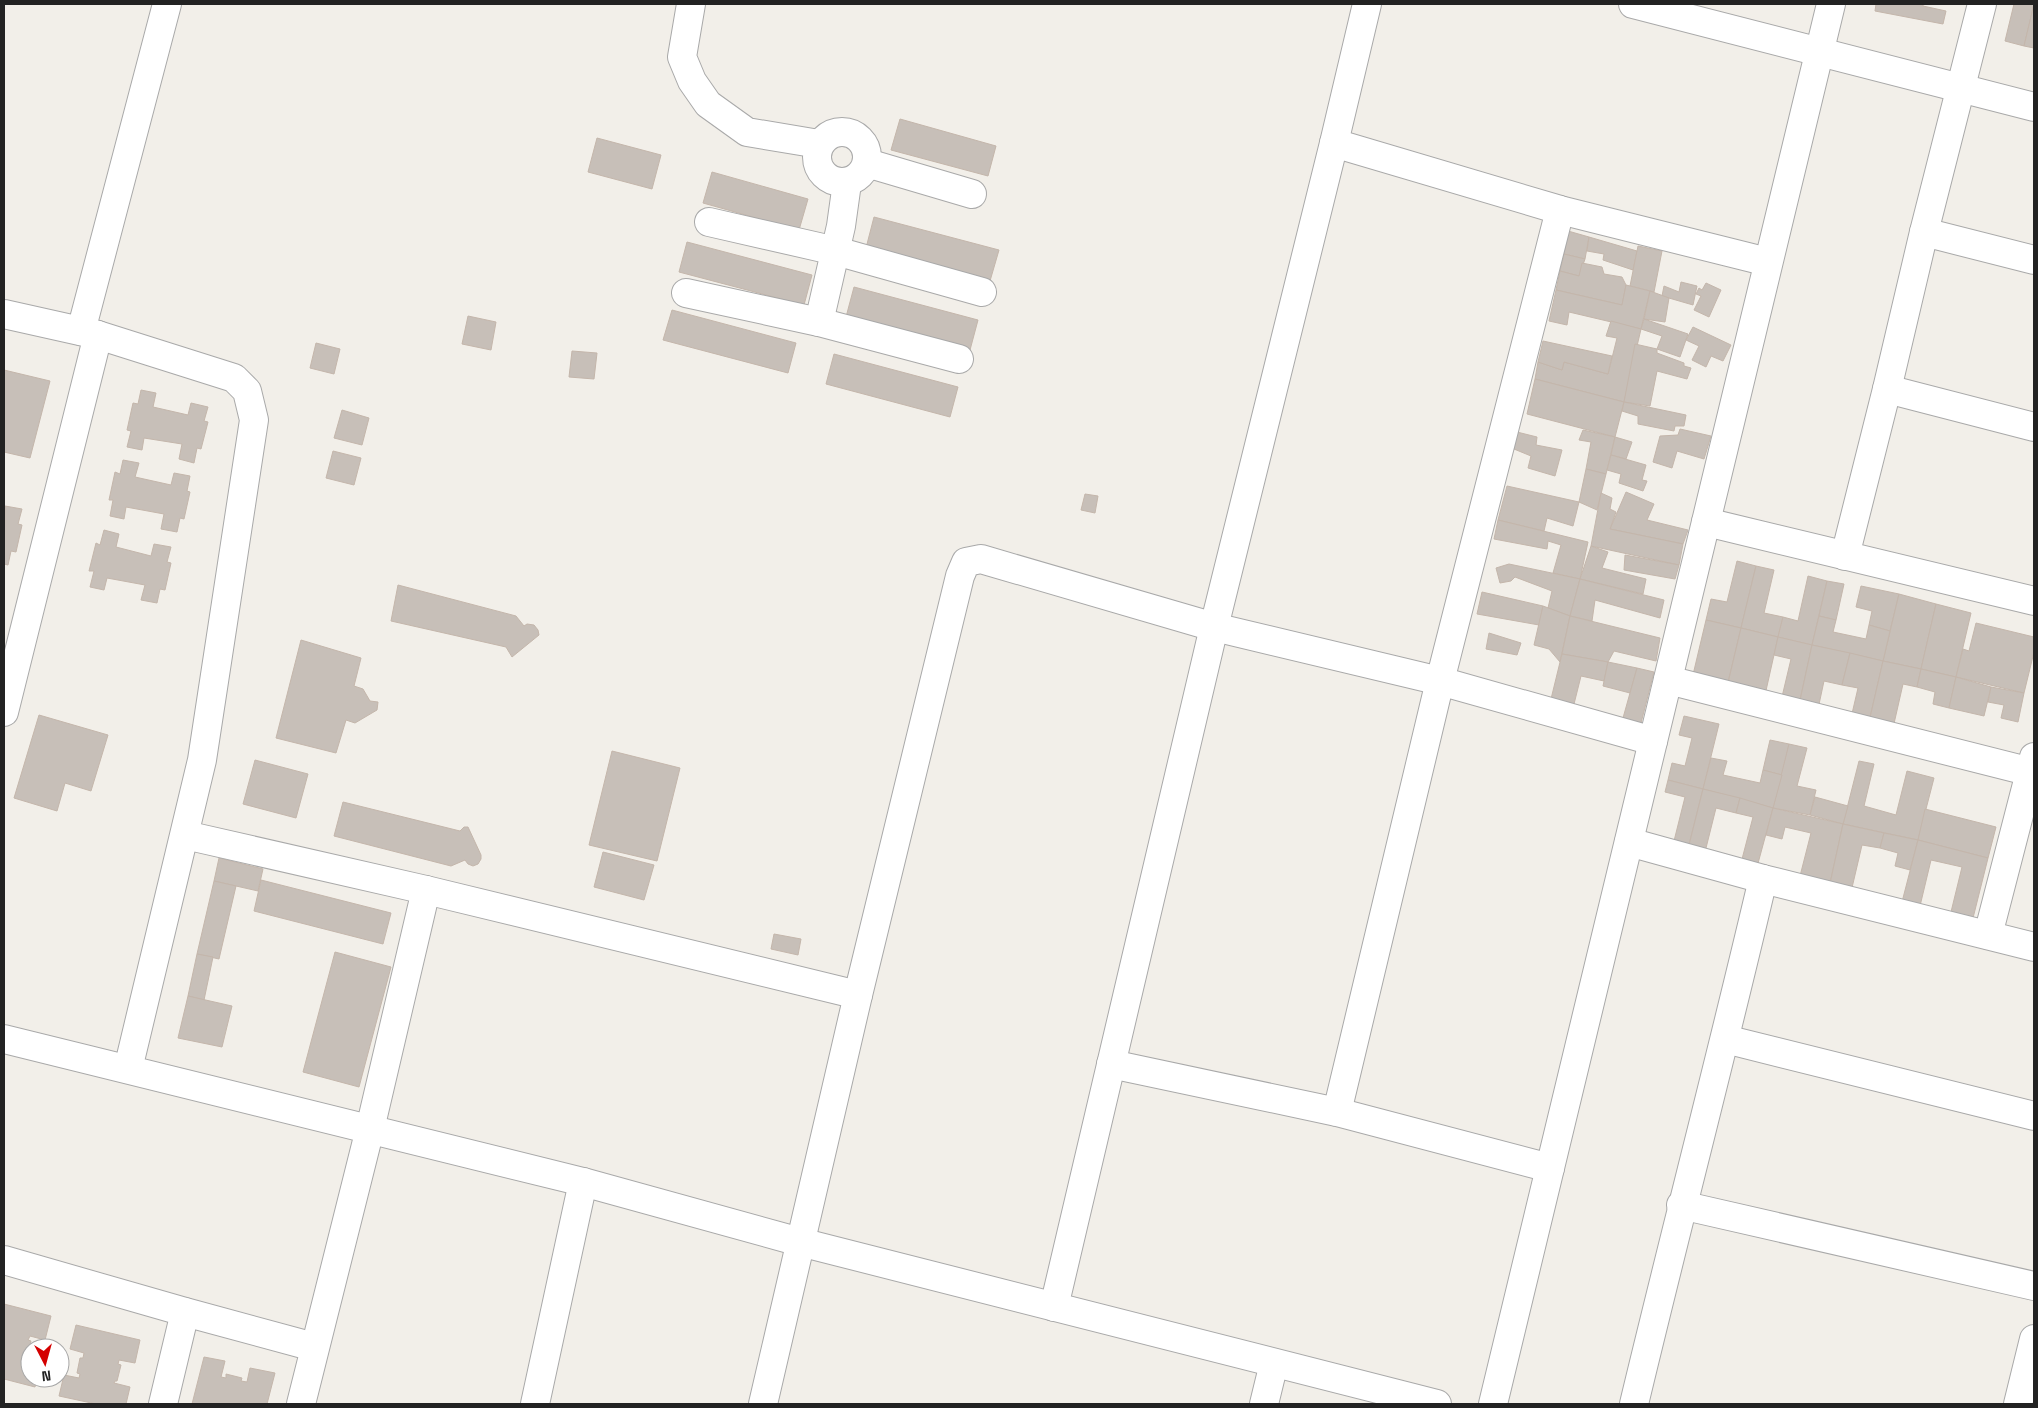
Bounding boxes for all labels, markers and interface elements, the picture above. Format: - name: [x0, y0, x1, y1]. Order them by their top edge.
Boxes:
- north arrow: [20, 1338, 70, 1388]
- text: N: [41, 1366, 52, 1385]

